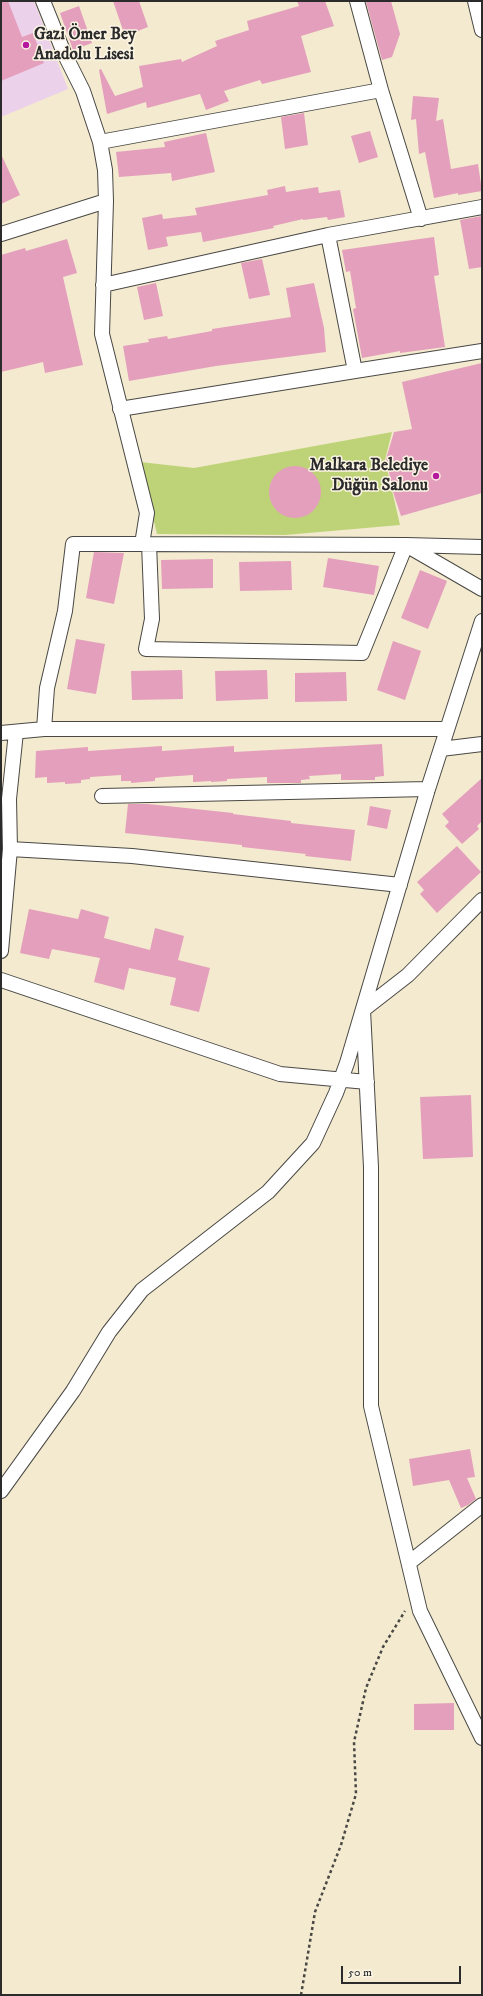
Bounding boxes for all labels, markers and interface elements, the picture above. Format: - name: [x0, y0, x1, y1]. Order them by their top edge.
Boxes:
- place label: Gazi Ömer Bey Anadolu Lisesi: [34, 25, 136, 65]
- marker: Gazi Ömer Bey Anadolu Lisesi: [21, 40, 31, 50]
- place label: Malkara Belediye Düğün Salonu: [309, 456, 428, 496]
- marker: Malkara Belediye Düğün Salonu: [431, 471, 441, 481]
- scale bar: [343, 1958, 463, 1984]
- text: 50 m: [348, 1965, 372, 1980]

